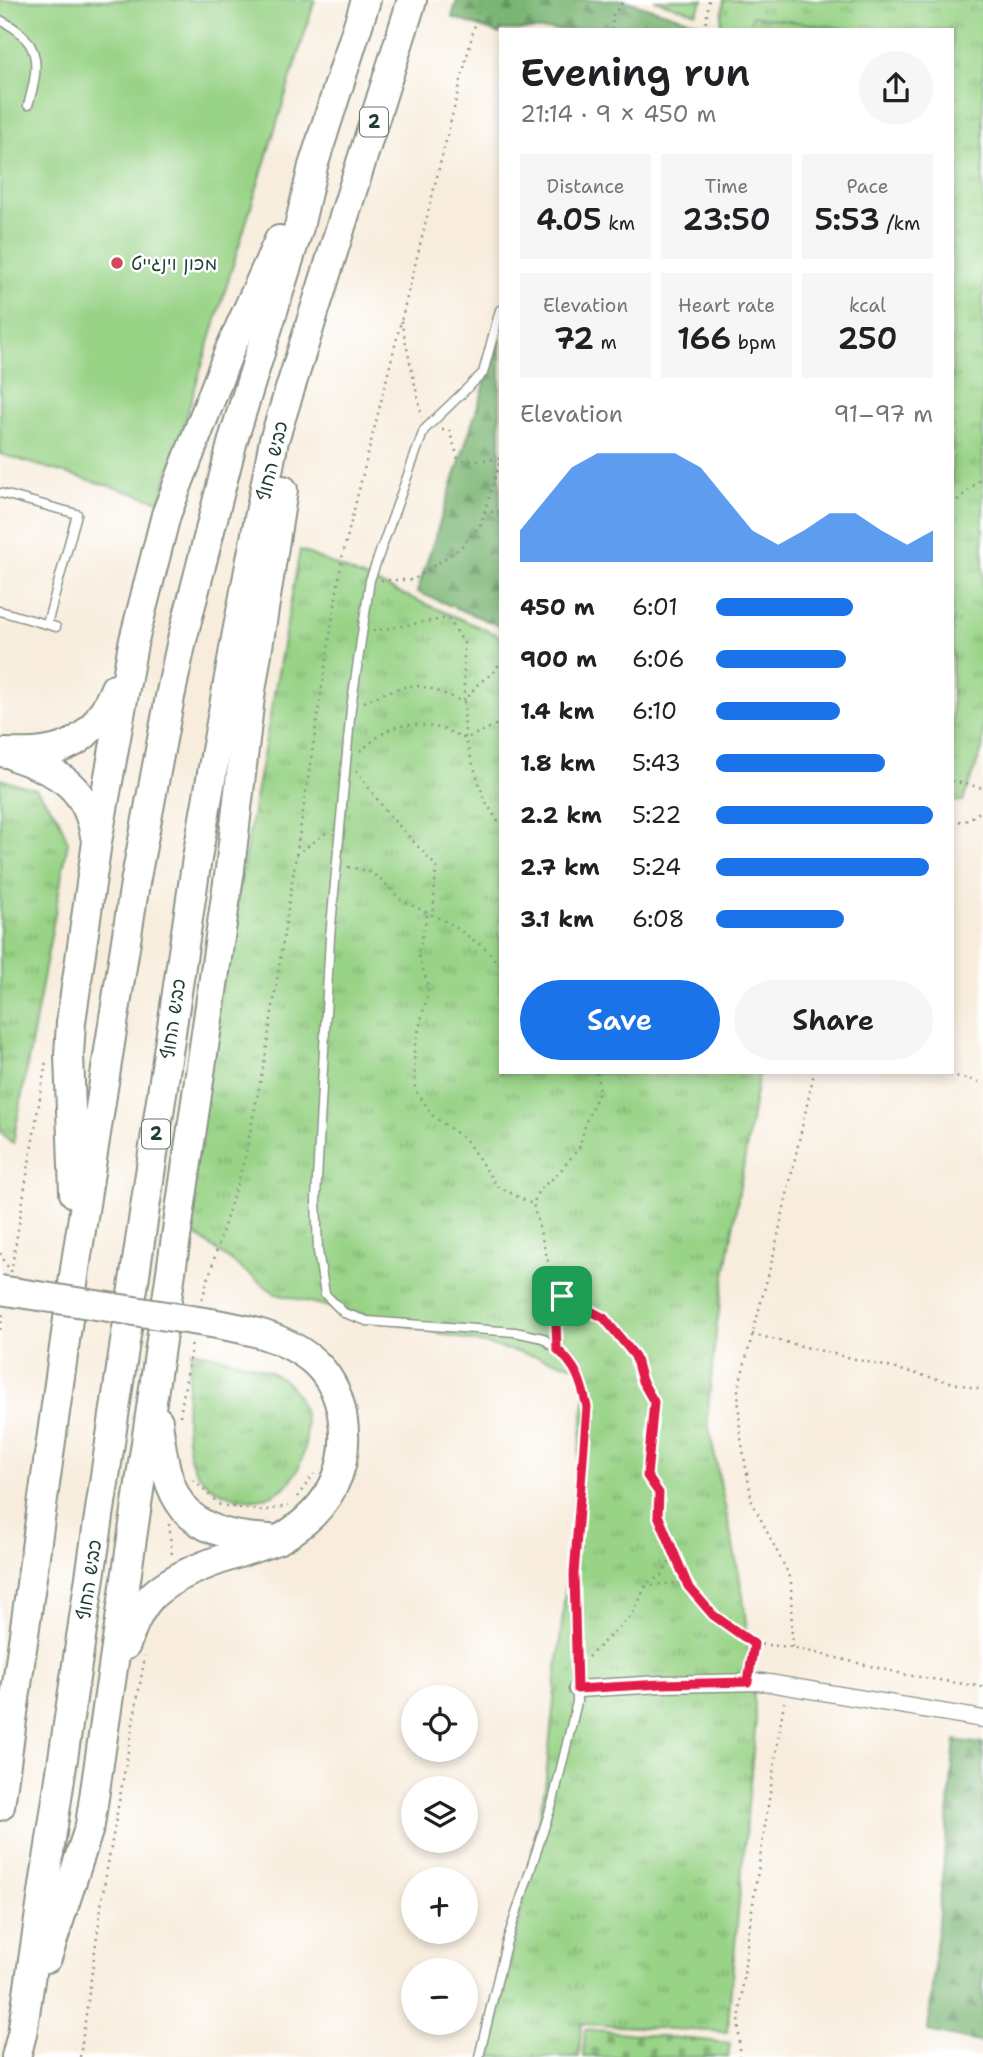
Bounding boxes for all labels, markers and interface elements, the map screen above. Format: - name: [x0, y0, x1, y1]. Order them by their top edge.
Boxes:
- text: Evening run: [520, 47, 750, 98]
- button: share: [859, 51, 933, 125]
- text: 21:14 · 9 × 450 m: [520, 99, 716, 129]
- road number: 2: [360, 107, 388, 136]
- text: Distance: [547, 174, 624, 199]
- text: Time: [705, 174, 748, 199]
- text: Pace: [847, 174, 888, 199]
- text: 4.05: [536, 199, 602, 240]
- text: 23:50: [682, 199, 771, 240]
- text: 5:53: [815, 199, 880, 240]
- text: km: [602, 211, 635, 236]
- text: /km: [880, 211, 920, 236]
- place label: מכון וינגייט: [131, 251, 217, 276]
- marker: מכון וינגייט: [109, 255, 125, 271]
- text: Elevation: [543, 293, 628, 318]
- text: Heart rate: [678, 293, 775, 318]
- text: kcal: [849, 293, 886, 318]
- text: 72: [554, 318, 594, 359]
- text: 166: [677, 318, 731, 359]
- text: 250: [837, 318, 898, 359]
- text: m: [594, 330, 617, 355]
- text: bpm: [731, 330, 776, 355]
- text: Elevation: [520, 399, 623, 429]
- text: 91–97 m: [833, 399, 933, 429]
- street label: כביש החוף: [251, 419, 293, 503]
- text: 450 m: [520, 592, 595, 622]
- text: 6:01: [632, 592, 678, 622]
- text: 900 m: [520, 644, 597, 674]
- text: 6:06: [632, 644, 685, 674]
- text: 1.4 km: [520, 696, 594, 726]
- text: 6:10: [632, 696, 677, 726]
- text: 1.8 km: [520, 748, 595, 778]
- text: 5:43: [632, 748, 681, 778]
- text: 2.2 km: [520, 800, 602, 830]
- text: 5:22: [632, 800, 681, 830]
- text: 2.7 km: [520, 852, 600, 882]
- text: 5:24: [632, 852, 681, 882]
- text: 3.1 km: [520, 904, 594, 934]
- text: 6:08: [632, 904, 685, 934]
- street label: כביש החוף: [155, 977, 191, 1061]
- button: Save: [520, 980, 720, 1060]
- button: Share: [734, 980, 933, 1060]
- road number: 2: [142, 1120, 170, 1148]
- pin: [532, 1266, 592, 1326]
- icon: arrive: [543, 1277, 581, 1315]
- street label: כביש החוף: [71, 1538, 107, 1622]
- map controls: [401, 1685, 478, 2035]
- button: locate: [401, 1685, 478, 1762]
- button: layers: [401, 1776, 478, 1853]
- button: +: [401, 1867, 478, 1944]
- button: −: [401, 1958, 478, 2035]

